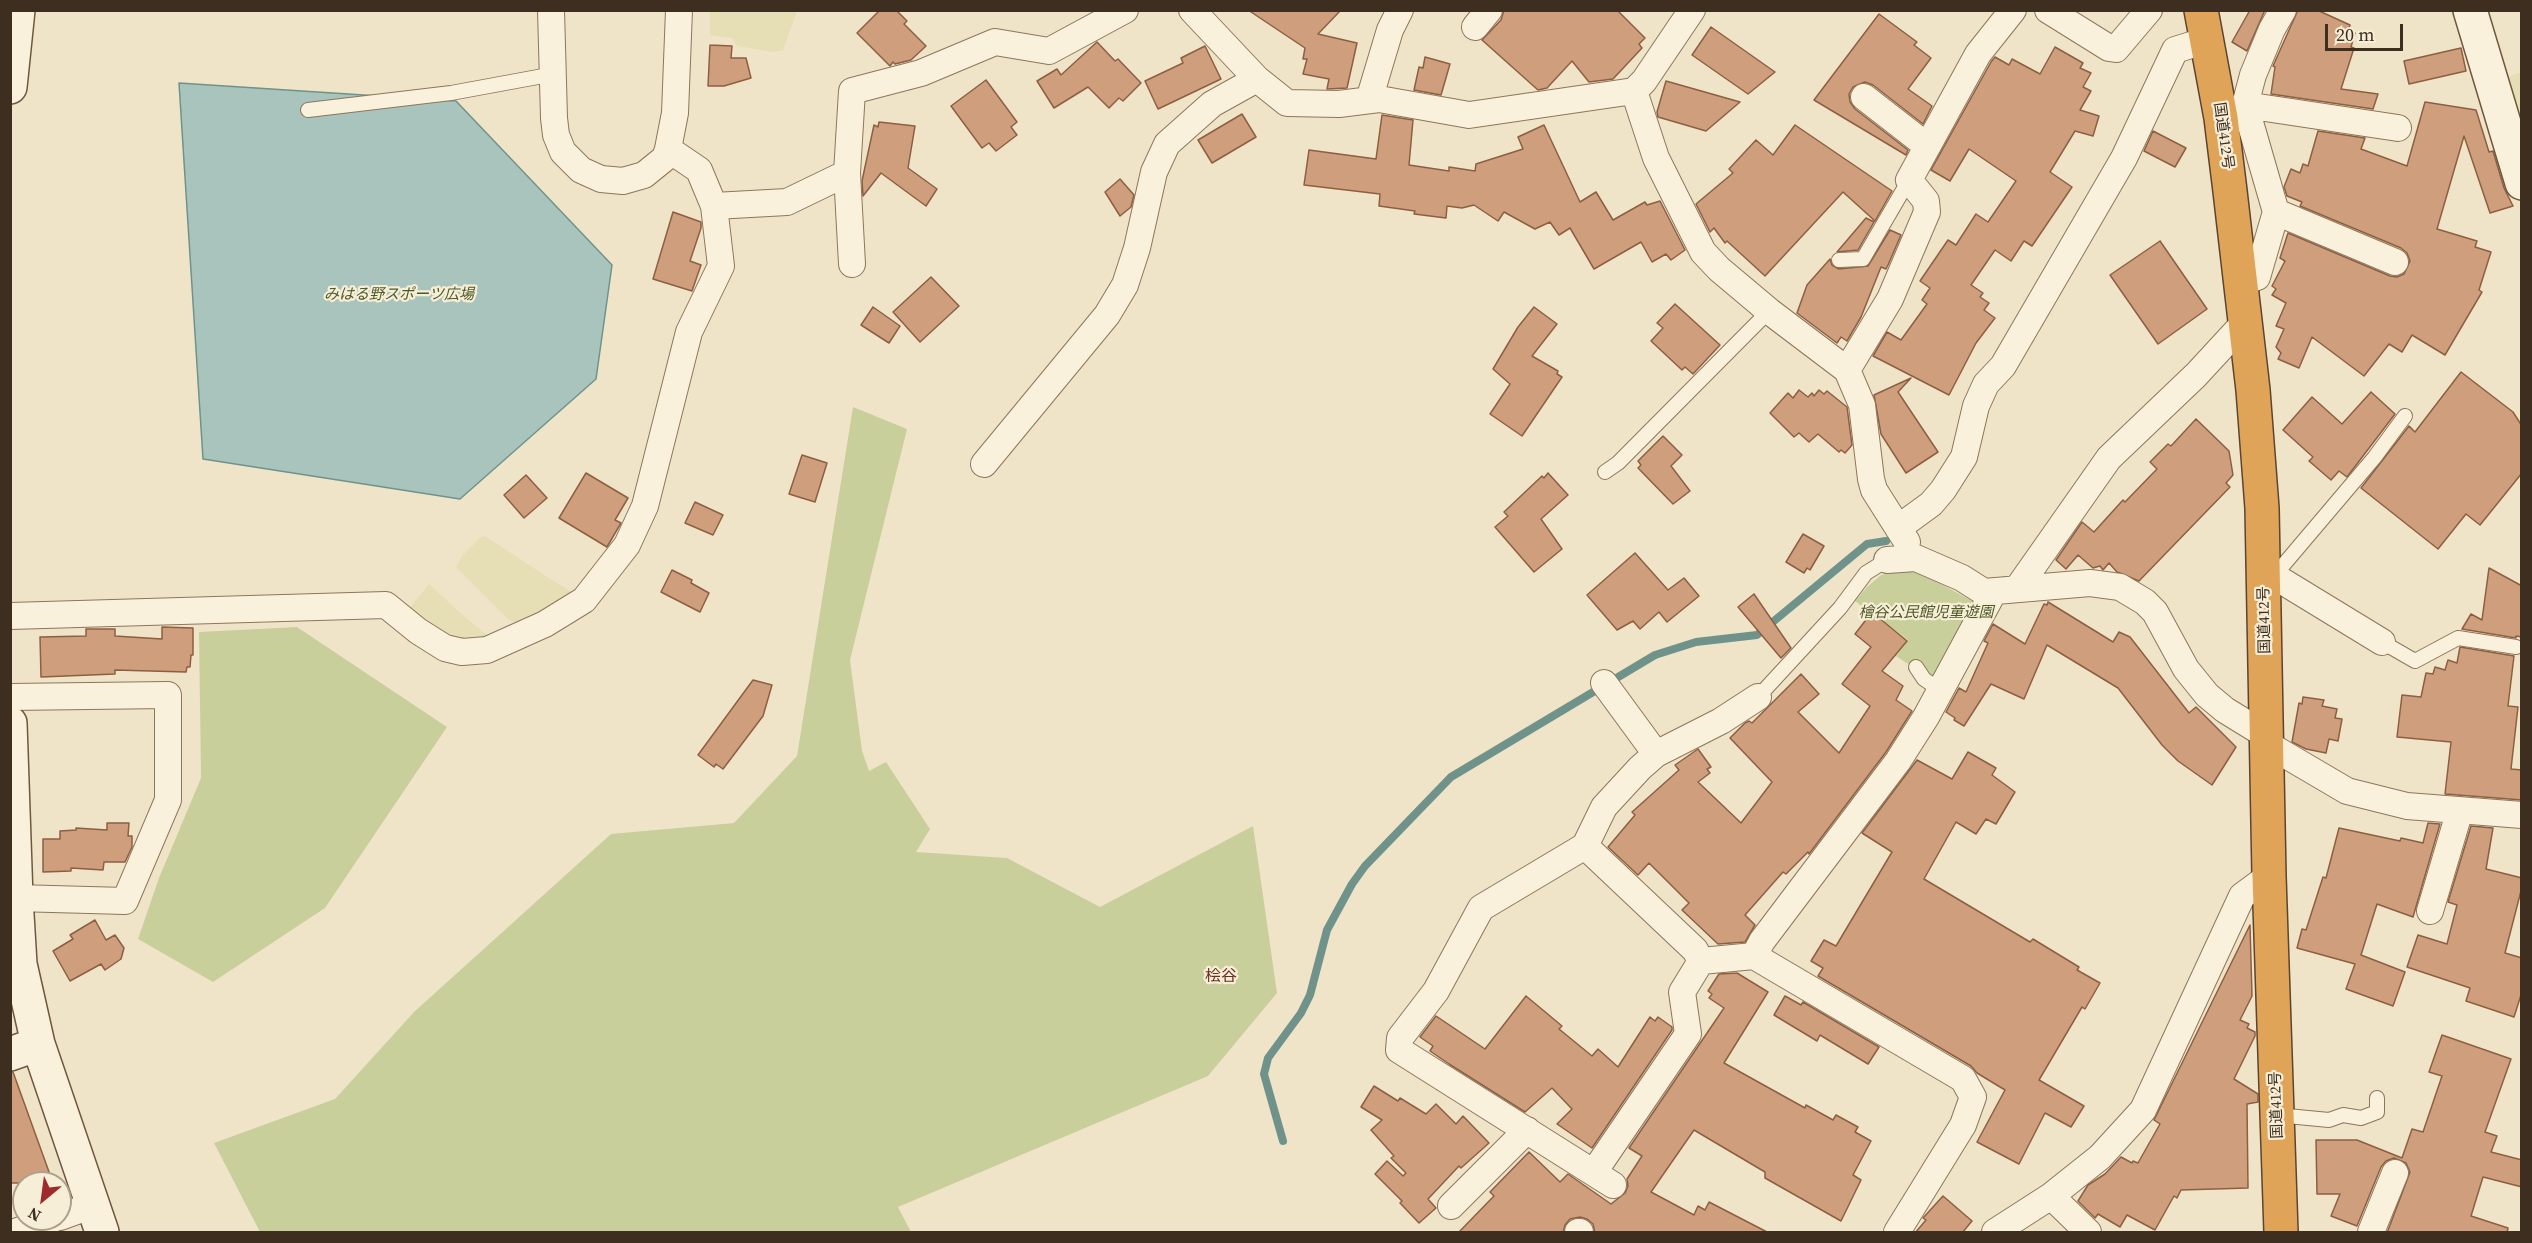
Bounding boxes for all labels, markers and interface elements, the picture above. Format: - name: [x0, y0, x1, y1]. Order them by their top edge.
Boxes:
- scale bar: [2328, 12, 2406, 50]
- text: 20 m: [2336, 22, 2374, 47]
- street label: 国道412号: [2209, 101, 2237, 171]
- park label: みはる野スポーツ広場: [324, 286, 474, 304]
- street label: 国道412号: [2255, 586, 2275, 654]
- park label: 檜谷公民館児童遊園: [1859, 604, 1993, 622]
- district label: 桧谷: [1205, 967, 1237, 987]
- street label: 国道412号: [2267, 1071, 2287, 1139]
- north arrow: [12, 1171, 72, 1231]
- text: N: [24, 1203, 45, 1227]

